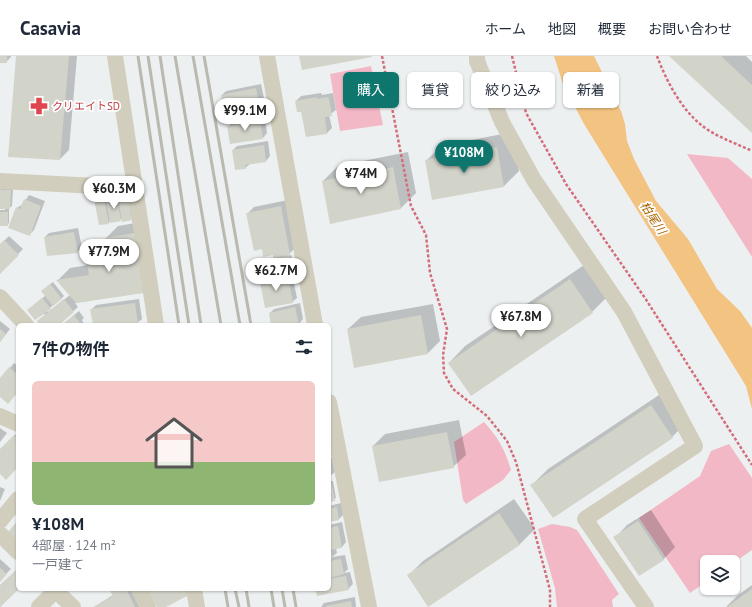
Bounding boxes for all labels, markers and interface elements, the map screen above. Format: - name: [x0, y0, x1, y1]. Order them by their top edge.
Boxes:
- text: Casavia: [20, 16, 81, 40]
- text: ホーム: [484, 20, 526, 38]
- text: 地図: [548, 20, 576, 38]
- text: 概要: [598, 20, 626, 38]
- text: お問い合わせ: [648, 20, 732, 38]
- chip: 購入: [343, 72, 399, 108]
- chip: 賃貸: [407, 72, 463, 108]
- chip: 絞り込み: [471, 72, 555, 108]
- chip: 新着: [563, 72, 619, 108]
- pharmacy icon: クリエイトSD: [29, 96, 49, 116]
- pin: ¥99.1M: [212, 98, 278, 132]
- place label: クリエイトSD: [52, 99, 120, 113]
- text: ¥99.1M: [223, 102, 267, 119]
- pin: ¥108M: [436, 140, 492, 174]
- text: ¥108M: [444, 144, 484, 161]
- pin: ¥74M: [337, 161, 385, 195]
- text: ¥74M: [345, 165, 377, 182]
- pin: ¥60.3M: [81, 176, 147, 210]
- text: ¥60.3M: [92, 180, 136, 197]
- water label: 柏尾川: [637, 199, 671, 239]
- pin: ¥77.9M: [76, 239, 142, 273]
- text: ¥77.9M: [88, 243, 130, 260]
- pin: ¥62.7M: [243, 258, 309, 292]
- text: ¥62.7M: [254, 262, 298, 279]
- pin: ¥67.8M: [488, 304, 554, 338]
- text: ¥67.8M: [500, 308, 542, 325]
- icon: filters: [293, 336, 315, 358]
- text: 7件の物件: [32, 338, 110, 360]
- icon: home: [138, 407, 210, 479]
- text: ¥108M: [32, 513, 84, 535]
- text: 4部屋 · 124 m²: [32, 537, 116, 554]
- map controls: [700, 555, 740, 595]
- button: layers: [700, 555, 740, 595]
- text: 一戸建て: [32, 556, 84, 573]

